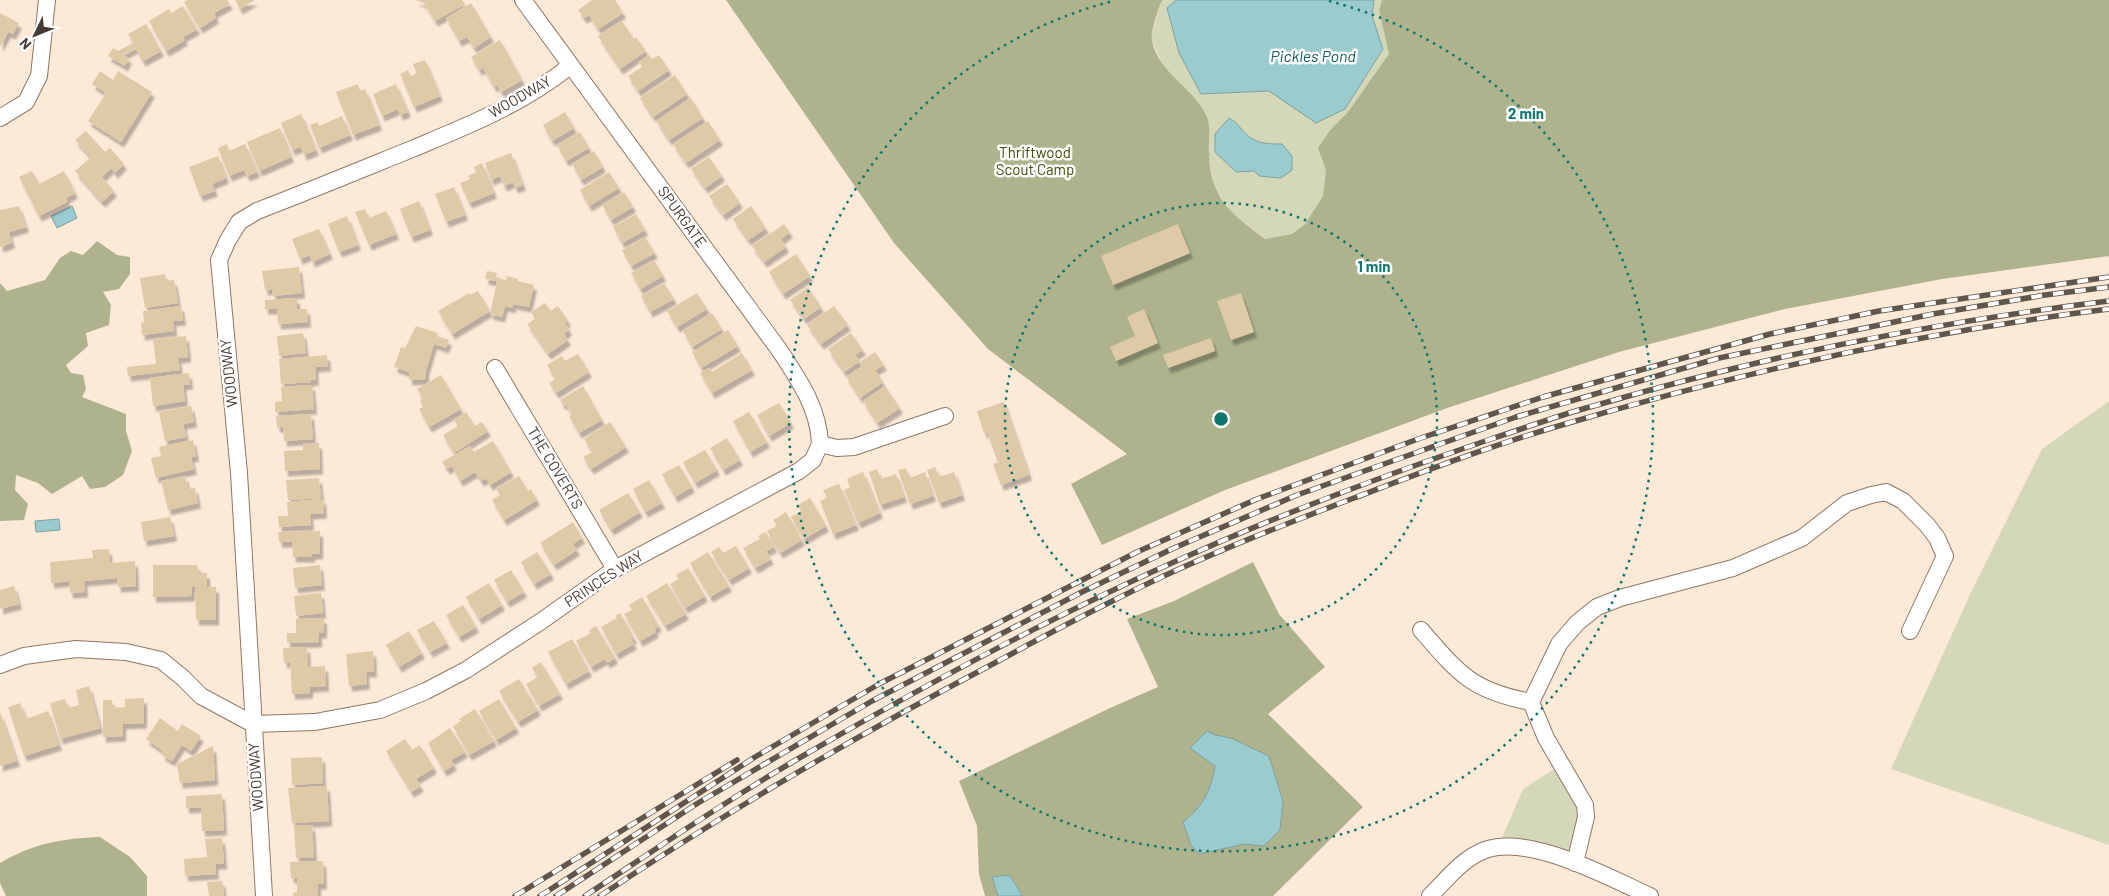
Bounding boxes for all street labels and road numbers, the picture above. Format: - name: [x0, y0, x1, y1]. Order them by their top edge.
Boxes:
- street label: WOODWAY: [485, 71, 554, 121]
- street label: SPURGATE: [655, 182, 711, 251]
- street label: WOODWAY: [215, 338, 241, 408]
- street label: THE COVERTS: [524, 423, 587, 512]
- street label: PRINCES WAY: [561, 546, 646, 610]
- street label: WOODWAY: [244, 742, 266, 812]

